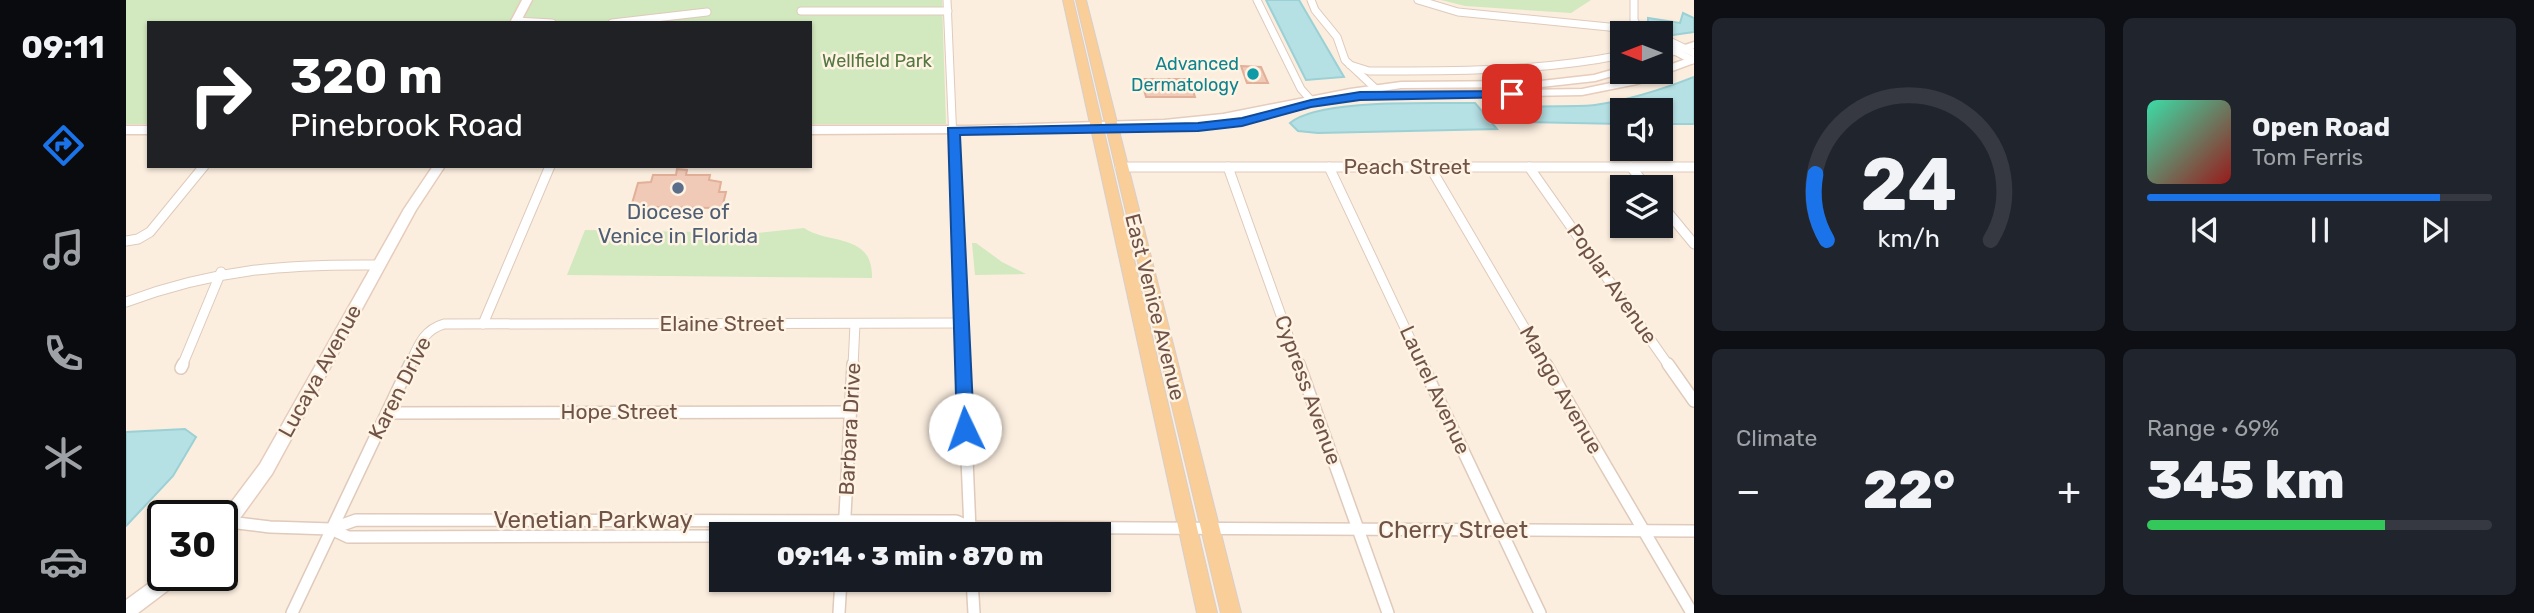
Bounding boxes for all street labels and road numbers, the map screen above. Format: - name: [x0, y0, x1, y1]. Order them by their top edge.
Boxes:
- street label: Peach Street: [1344, 154, 1470, 179]
- street label: East Venice Avenue: [1120, 211, 1191, 403]
- street label: Poplar Avenue: [1562, 219, 1663, 348]
- street label: Lucaya Avenue: [273, 300, 366, 442]
- street label: Elaine Street: [660, 311, 784, 336]
- street label: Cypress Avenue: [1270, 312, 1347, 468]
- street label: Mango Avenue: [1515, 321, 1608, 458]
- street label: Laurel Avenue: [1395, 322, 1476, 458]
- street label: Karen Drive: [363, 332, 436, 443]
- street label: Barbara Drive: [834, 362, 865, 496]
- street label: Hope Street: [560, 399, 678, 424]
- street label: Venetian Parkway: [493, 506, 693, 534]
- street label: Cherry Street: [1378, 516, 1528, 544]

